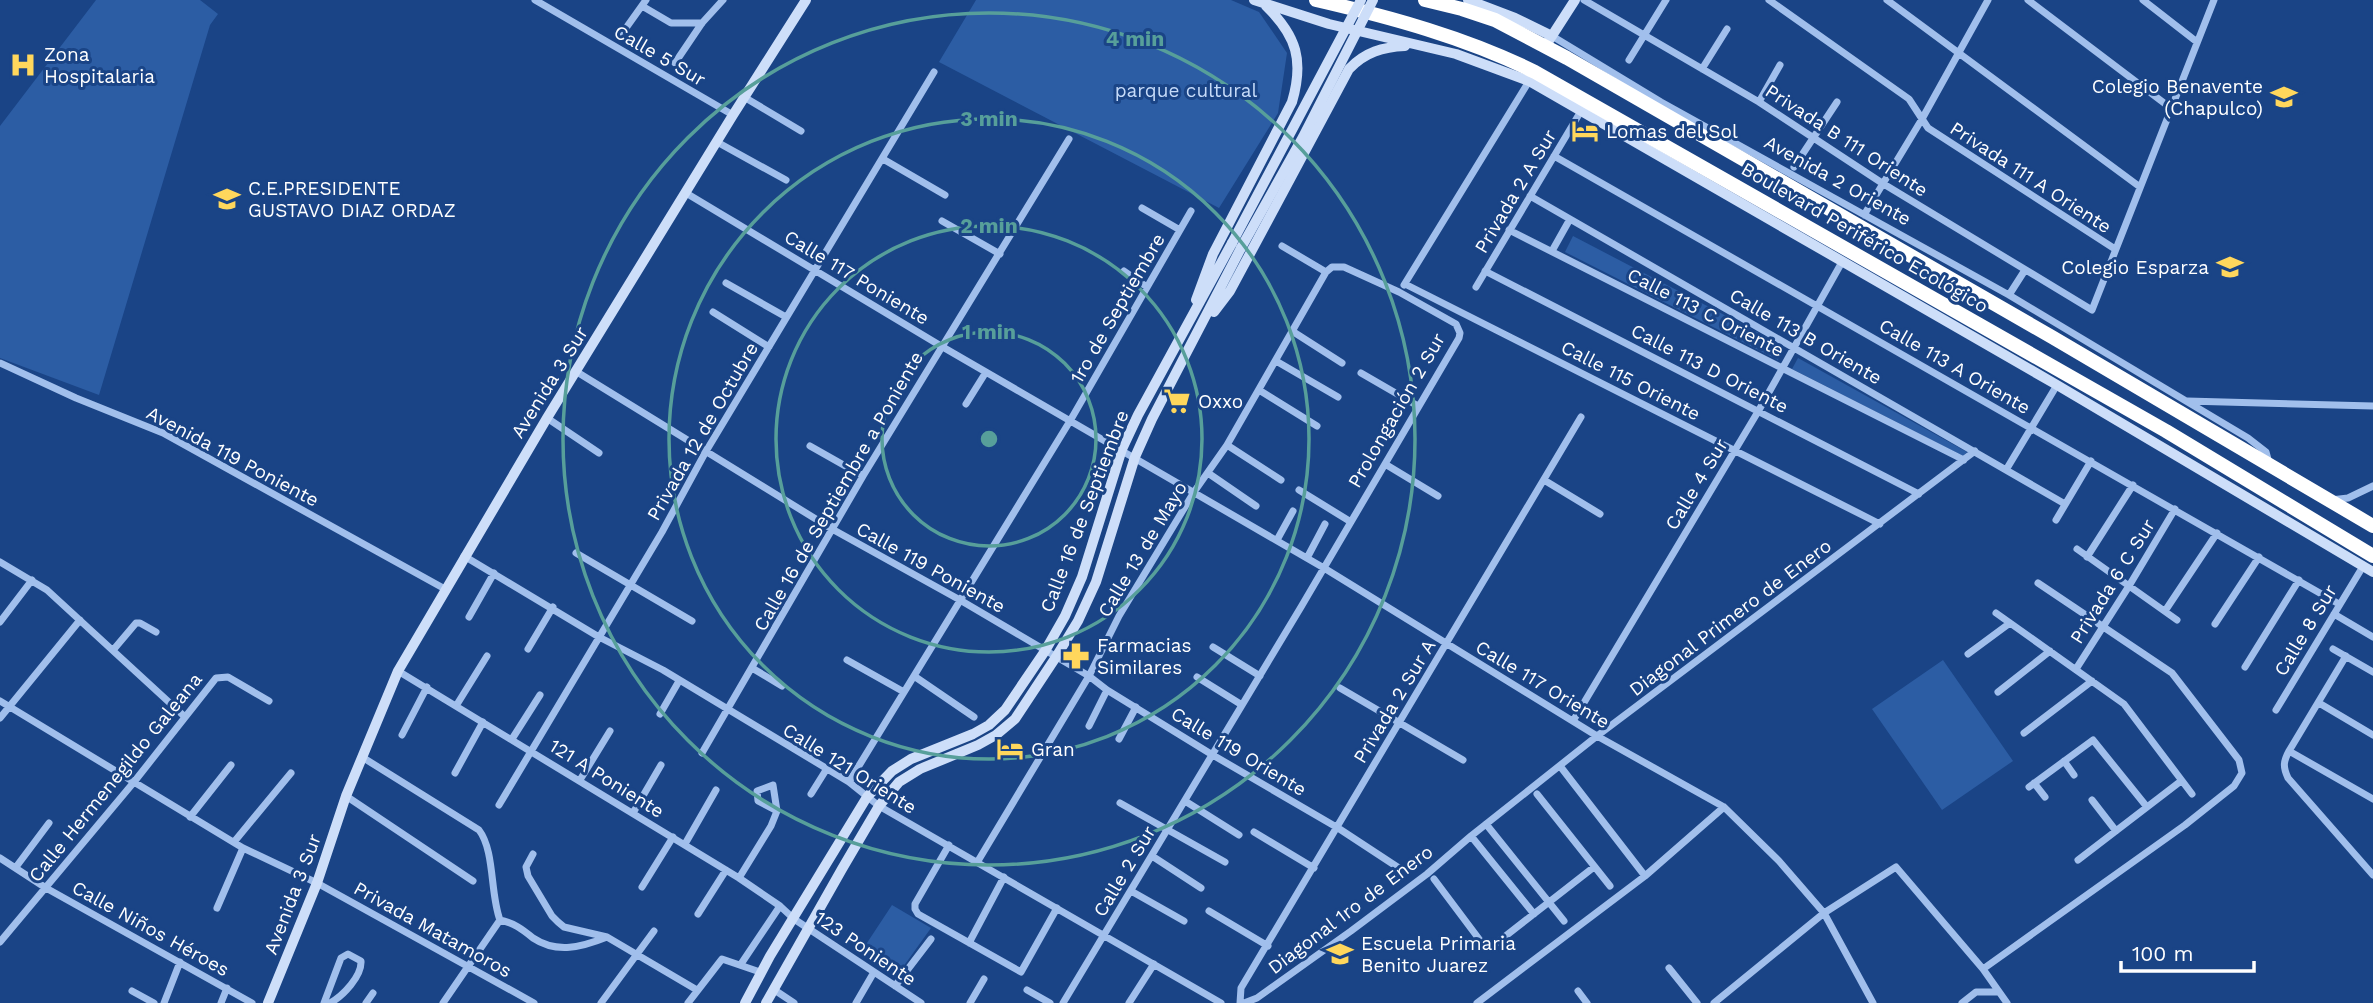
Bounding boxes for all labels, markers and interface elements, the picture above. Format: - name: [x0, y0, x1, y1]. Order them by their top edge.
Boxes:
- street label: Calle 5 Sur: [610, 20, 710, 91]
- text: 4 min: [1106, 26, 1164, 51]
- place label: Zona Hospitalaria: [44, 43, 155, 88]
- hospital icon: Zona Hospitalaria: [8, 50, 38, 80]
- place label: Colegio Benavente (Chapulco): [2092, 75, 2263, 120]
- park label: parque cultural: [1115, 79, 1258, 102]
- street label: Privada B 111 Oriente: [1761, 79, 1932, 202]
- school or university icon: Colegio Benavente (Chapulco): [2269, 82, 2299, 112]
- text: 3 min: [960, 106, 1018, 131]
- hotel icon: Lomas del Sol: [1570, 116, 1600, 146]
- street label: Privada 111 A Oriente: [1946, 117, 2116, 238]
- place label: Lomas del Sol: [1606, 120, 1738, 143]
- street label: Privada 2 A Sur: [1469, 125, 1561, 257]
- street label: Avenida 2 Oriente: [1760, 131, 1915, 230]
- street label: Boulevard Periférico Ecológico: [1737, 157, 1992, 318]
- place label: C.E.PRESIDENTE GUSTAVO DIAZ ORDAZ: [248, 177, 456, 222]
- school or university icon: C.E.PRESIDENTE GUSTAVO DIAZ ORDAZ: [212, 184, 242, 214]
- text: 2 min: [960, 213, 1018, 238]
- street label: Calle 117 Poniente: [780, 225, 933, 330]
- street label: 1ro de Septiembre: [1065, 229, 1170, 387]
- school or university icon: Colegio Esparza: [2215, 252, 2245, 282]
- place label: Colegio Esparza: [2061, 256, 2209, 279]
- street label: Calle 113 C Oriente: [1624, 263, 1788, 362]
- street label: Calle 113 B Oriente: [1725, 283, 1886, 389]
- street label: Calle 113 A Oriente: [1875, 314, 2034, 419]
- text: 1 min: [962, 319, 1016, 344]
- street label: Calle 113 D Oriente: [1627, 319, 1792, 418]
- street label: Avenida 3 Sur: [506, 322, 593, 442]
- street label: Prolongación 2 Sur: [1343, 329, 1450, 492]
- street label: Calle 115 Oriente: [1557, 335, 1704, 425]
- street label: Privada 12 de Octubre: [642, 338, 763, 525]
- street label: Calle 16 de Septiembre a Poniente: [749, 347, 928, 635]
- supermarket icon: Oxxo: [1162, 386, 1192, 416]
- place label: Oxxo: [1198, 390, 1243, 413]
- street label: Avenida 119 Poniente: [143, 401, 323, 512]
- street label: Calle 16 de Septiembre: [1035, 407, 1134, 615]
- centre of rings: [977, 427, 1001, 451]
- street label: Calle 4 Sur: [1660, 434, 1733, 534]
- street label: Calle 13 de Mayo: [1093, 477, 1192, 621]
- street label: Privada 6 C Sur: [2065, 515, 2160, 648]
- street label: Calle 119 Poniente: [852, 517, 1009, 618]
- street label: Diagonal Primero de Enero: [1625, 534, 1836, 701]
- street label: Calle 8 Sur: [2269, 580, 2342, 680]
- place label: Farmacias Similares: [1097, 634, 1191, 679]
- street label: Privada 2 Sur A: [1348, 635, 1441, 767]
- street label: Calle 117 Oriente: [1472, 635, 1614, 734]
- pharmacy icon: Farmacias Similares: [1061, 641, 1091, 671]
- street label: Calle Hermenegildo Galeana: [24, 668, 207, 887]
- street label: Calle 119 Oriente: [1167, 702, 1311, 801]
- street label: Calle 121 Oriente: [779, 718, 921, 819]
- street label: 121 A Poniente: [545, 734, 668, 823]
- hotel icon: Gran: [995, 734, 1025, 764]
- place label: Gran: [1031, 738, 1075, 761]
- street label: Calle 2 Sur: [1088, 821, 1161, 921]
- street label: Avenida 3 Sur: [259, 830, 326, 958]
- street label: Diagonal 1ro de Enero: [1263, 840, 1437, 979]
- street label: Calle Niños Héroes: [68, 876, 233, 981]
- street label: Privada Matamoros: [350, 876, 516, 982]
- street label: 123 Poniente: [811, 906, 921, 991]
- scale bar: [2121, 930, 2254, 974]
- place label: Escuela Primaria Benito Juarez: [1361, 932, 1516, 977]
- school or university icon: Escuela Primaria Benito Juarez: [1325, 939, 1355, 969]
- text: 100 m: [2132, 941, 2194, 966]

